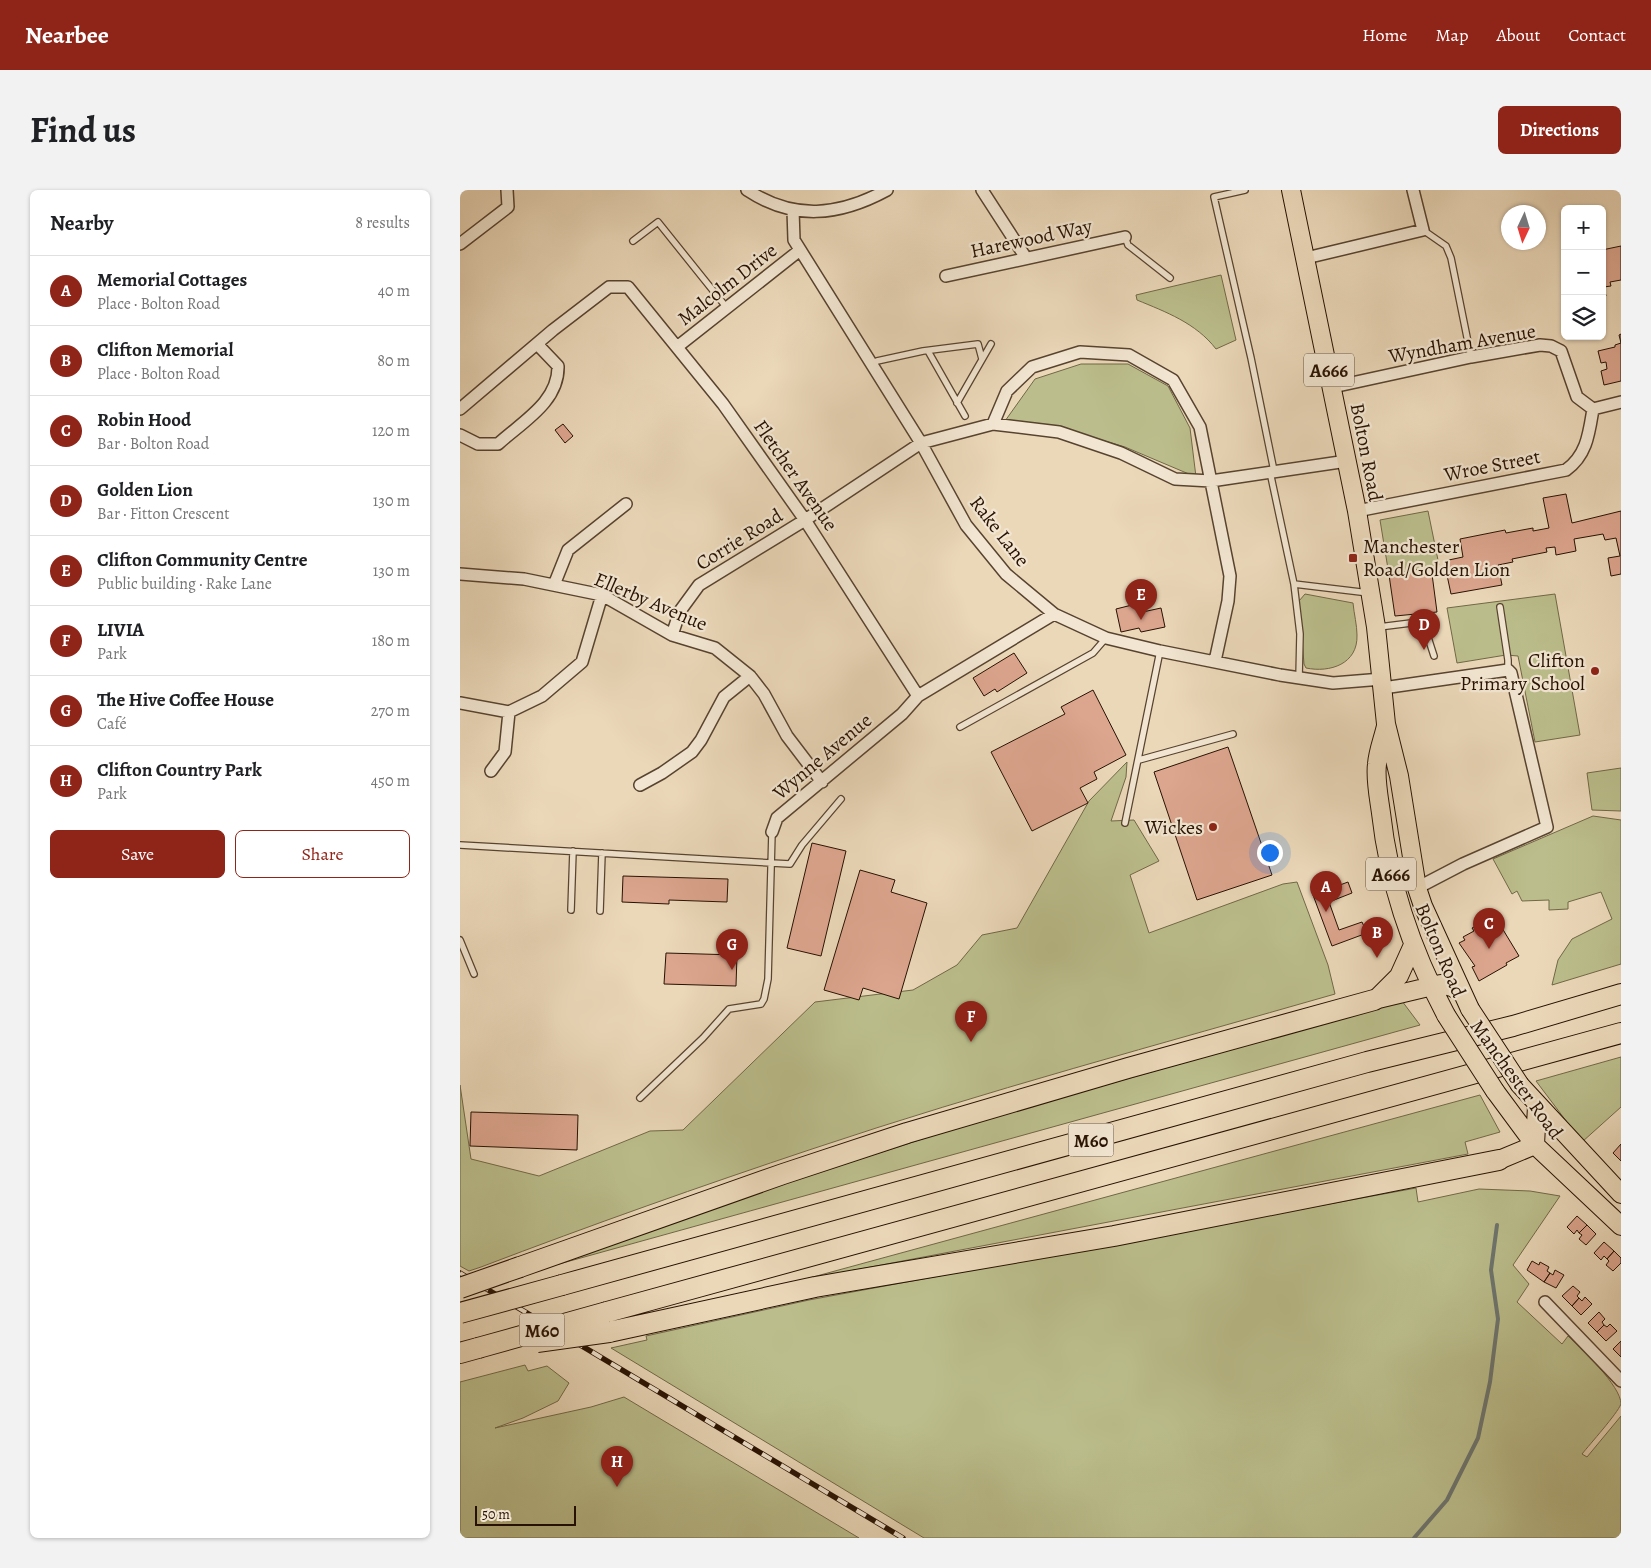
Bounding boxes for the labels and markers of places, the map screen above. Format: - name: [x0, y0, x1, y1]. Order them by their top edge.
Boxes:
- place label: Manchester Road/Golden Lion: [1363, 533, 1510, 583]
- marker: Manchester Road/Golden Lion: [1347, 552, 1359, 564]
- pin: E: [1125, 579, 1157, 620]
- pin: D: [1408, 609, 1440, 650]
- place label: Clifton Primary School: [1460, 647, 1585, 697]
- marker: Clifton Primary School: [1589, 665, 1601, 677]
- place label: Wickes: [1144, 814, 1203, 841]
- marker: Wickes: [1207, 821, 1219, 833]
- pin: A: [1310, 871, 1342, 912]
- pin: C: [1473, 908, 1505, 949]
- pin: B: [1361, 917, 1393, 958]
- pin: G: [716, 929, 748, 970]
- pin: F: [955, 1001, 987, 1042]
- pin: H: [601, 1446, 633, 1487]

